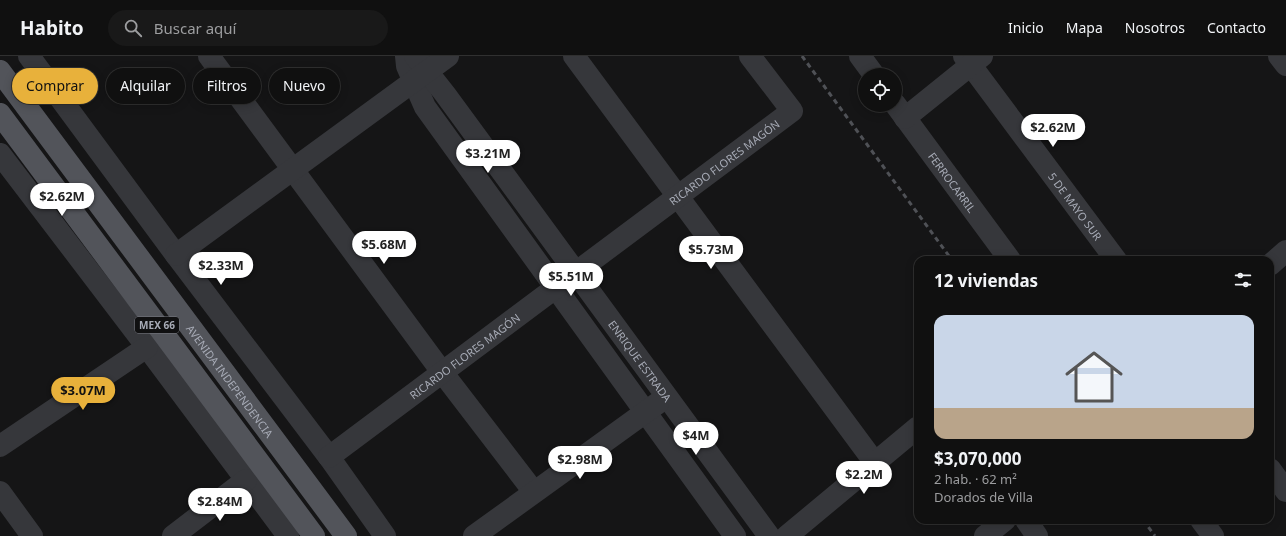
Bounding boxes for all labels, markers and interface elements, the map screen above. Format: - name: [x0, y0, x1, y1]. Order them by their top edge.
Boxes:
- search box: [108, 10, 388, 46]
- text: Habito: [20, 15, 84, 41]
- icon: search: [122, 17, 144, 39]
- text: Buscar aquí: [154, 18, 236, 38]
- text: Inicio: [1008, 18, 1044, 37]
- text: Mapa: [1066, 18, 1103, 37]
- text: Nosotros: [1125, 18, 1185, 37]
- text: Contacto: [1207, 18, 1266, 37]
- chip: Comprar: [12, 68, 98, 104]
- chip: Alquilar: [106, 68, 185, 104]
- chip: Filtros: [193, 68, 261, 104]
- chip: Nuevo: [269, 68, 340, 104]
- map controls: [858, 68, 902, 112]
- button: locate: [858, 68, 902, 112]
- pin: $2.62M: [1020, 114, 1086, 148]
- street label: RICARDO FLORES MAGÓN: [666, 116, 782, 208]
- text: $2.62M: [1030, 118, 1076, 136]
- pin: $3.21M: [455, 140, 521, 174]
- text: $3.21M: [465, 144, 511, 162]
- street label: FERROCARRIL: [925, 149, 980, 215]
- street label: 5 DE MAYO SUR: [1046, 169, 1106, 243]
- pin: $2.62M: [29, 183, 95, 217]
- text: $2.62M: [39, 187, 85, 205]
- pin: $5.68M: [351, 231, 417, 265]
- text: $5.68M: [361, 235, 407, 253]
- pin: $5.73M: [678, 236, 744, 270]
- text: $5.73M: [688, 240, 734, 258]
- pin: $2.33M: [188, 252, 254, 286]
- text: $2.33M: [198, 256, 244, 274]
- pin: $5.51M: [538, 263, 604, 297]
- text: $5.51M: [548, 267, 594, 285]
- text: 12 viviendas: [934, 269, 1038, 292]
- icon: filters: [1232, 269, 1254, 291]
- street label: RICARDO FLORES MAGÓN: [406, 310, 523, 402]
- road number: MEX 66: [135, 317, 179, 333]
- street label: ENRIQUE ESTRADA: [606, 317, 676, 405]
- street label: AVENIDA INDEPENDENCIA: [184, 321, 278, 441]
- icon: home: [1058, 341, 1130, 413]
- pin: $3.07M: [50, 377, 116, 411]
- text: $3.07M: [60, 381, 106, 399]
- pin: $4M: [677, 422, 715, 456]
- text: $4M: [682, 426, 710, 444]
- pin: $2.98M: [547, 446, 613, 480]
- text: $3,070,000: [934, 447, 1021, 470]
- text: $2.98M: [557, 450, 603, 468]
- pin: $2.2M: [836, 461, 892, 495]
- text: $2.2M: [845, 465, 883, 483]
- text: 2 hab. · 62 m²: [934, 470, 1017, 488]
- pin: $2.84M: [187, 488, 253, 522]
- text: Dorados de Villa: [934, 488, 1033, 506]
- text: $2.84M: [197, 492, 243, 510]

